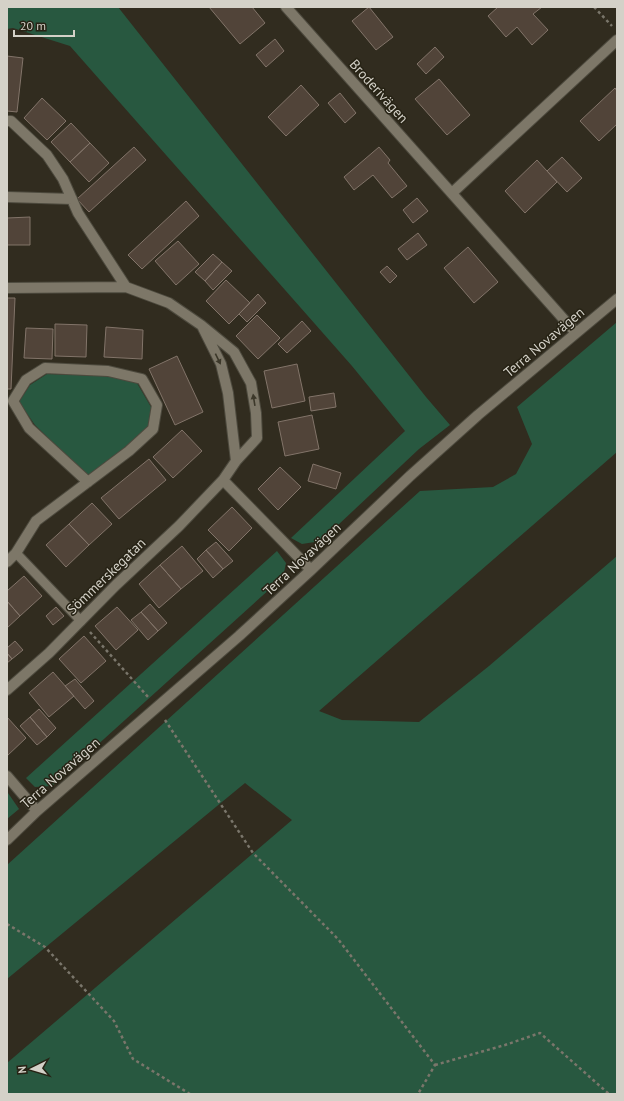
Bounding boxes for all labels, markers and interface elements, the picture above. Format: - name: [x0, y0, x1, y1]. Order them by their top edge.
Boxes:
- scale bar: [14, 12, 74, 38]
- text: 20 m: [20, 18, 46, 33]
- street label: Broderivägen: [346, 55, 412, 127]
- street label: Terra Novavägen: [500, 303, 588, 381]
- one-way arrow: [215, 354, 221, 365]
- one-way arrow: [250, 394, 256, 406]
- street label: Terra Novavägen: [259, 518, 345, 600]
- street label: Sömmerskegatan: [63, 534, 149, 618]
- street label: Terra Novavägen: [16, 733, 104, 813]
- north arrow: [12, 1049, 52, 1089]
- text: N: [15, 1066, 29, 1074]

